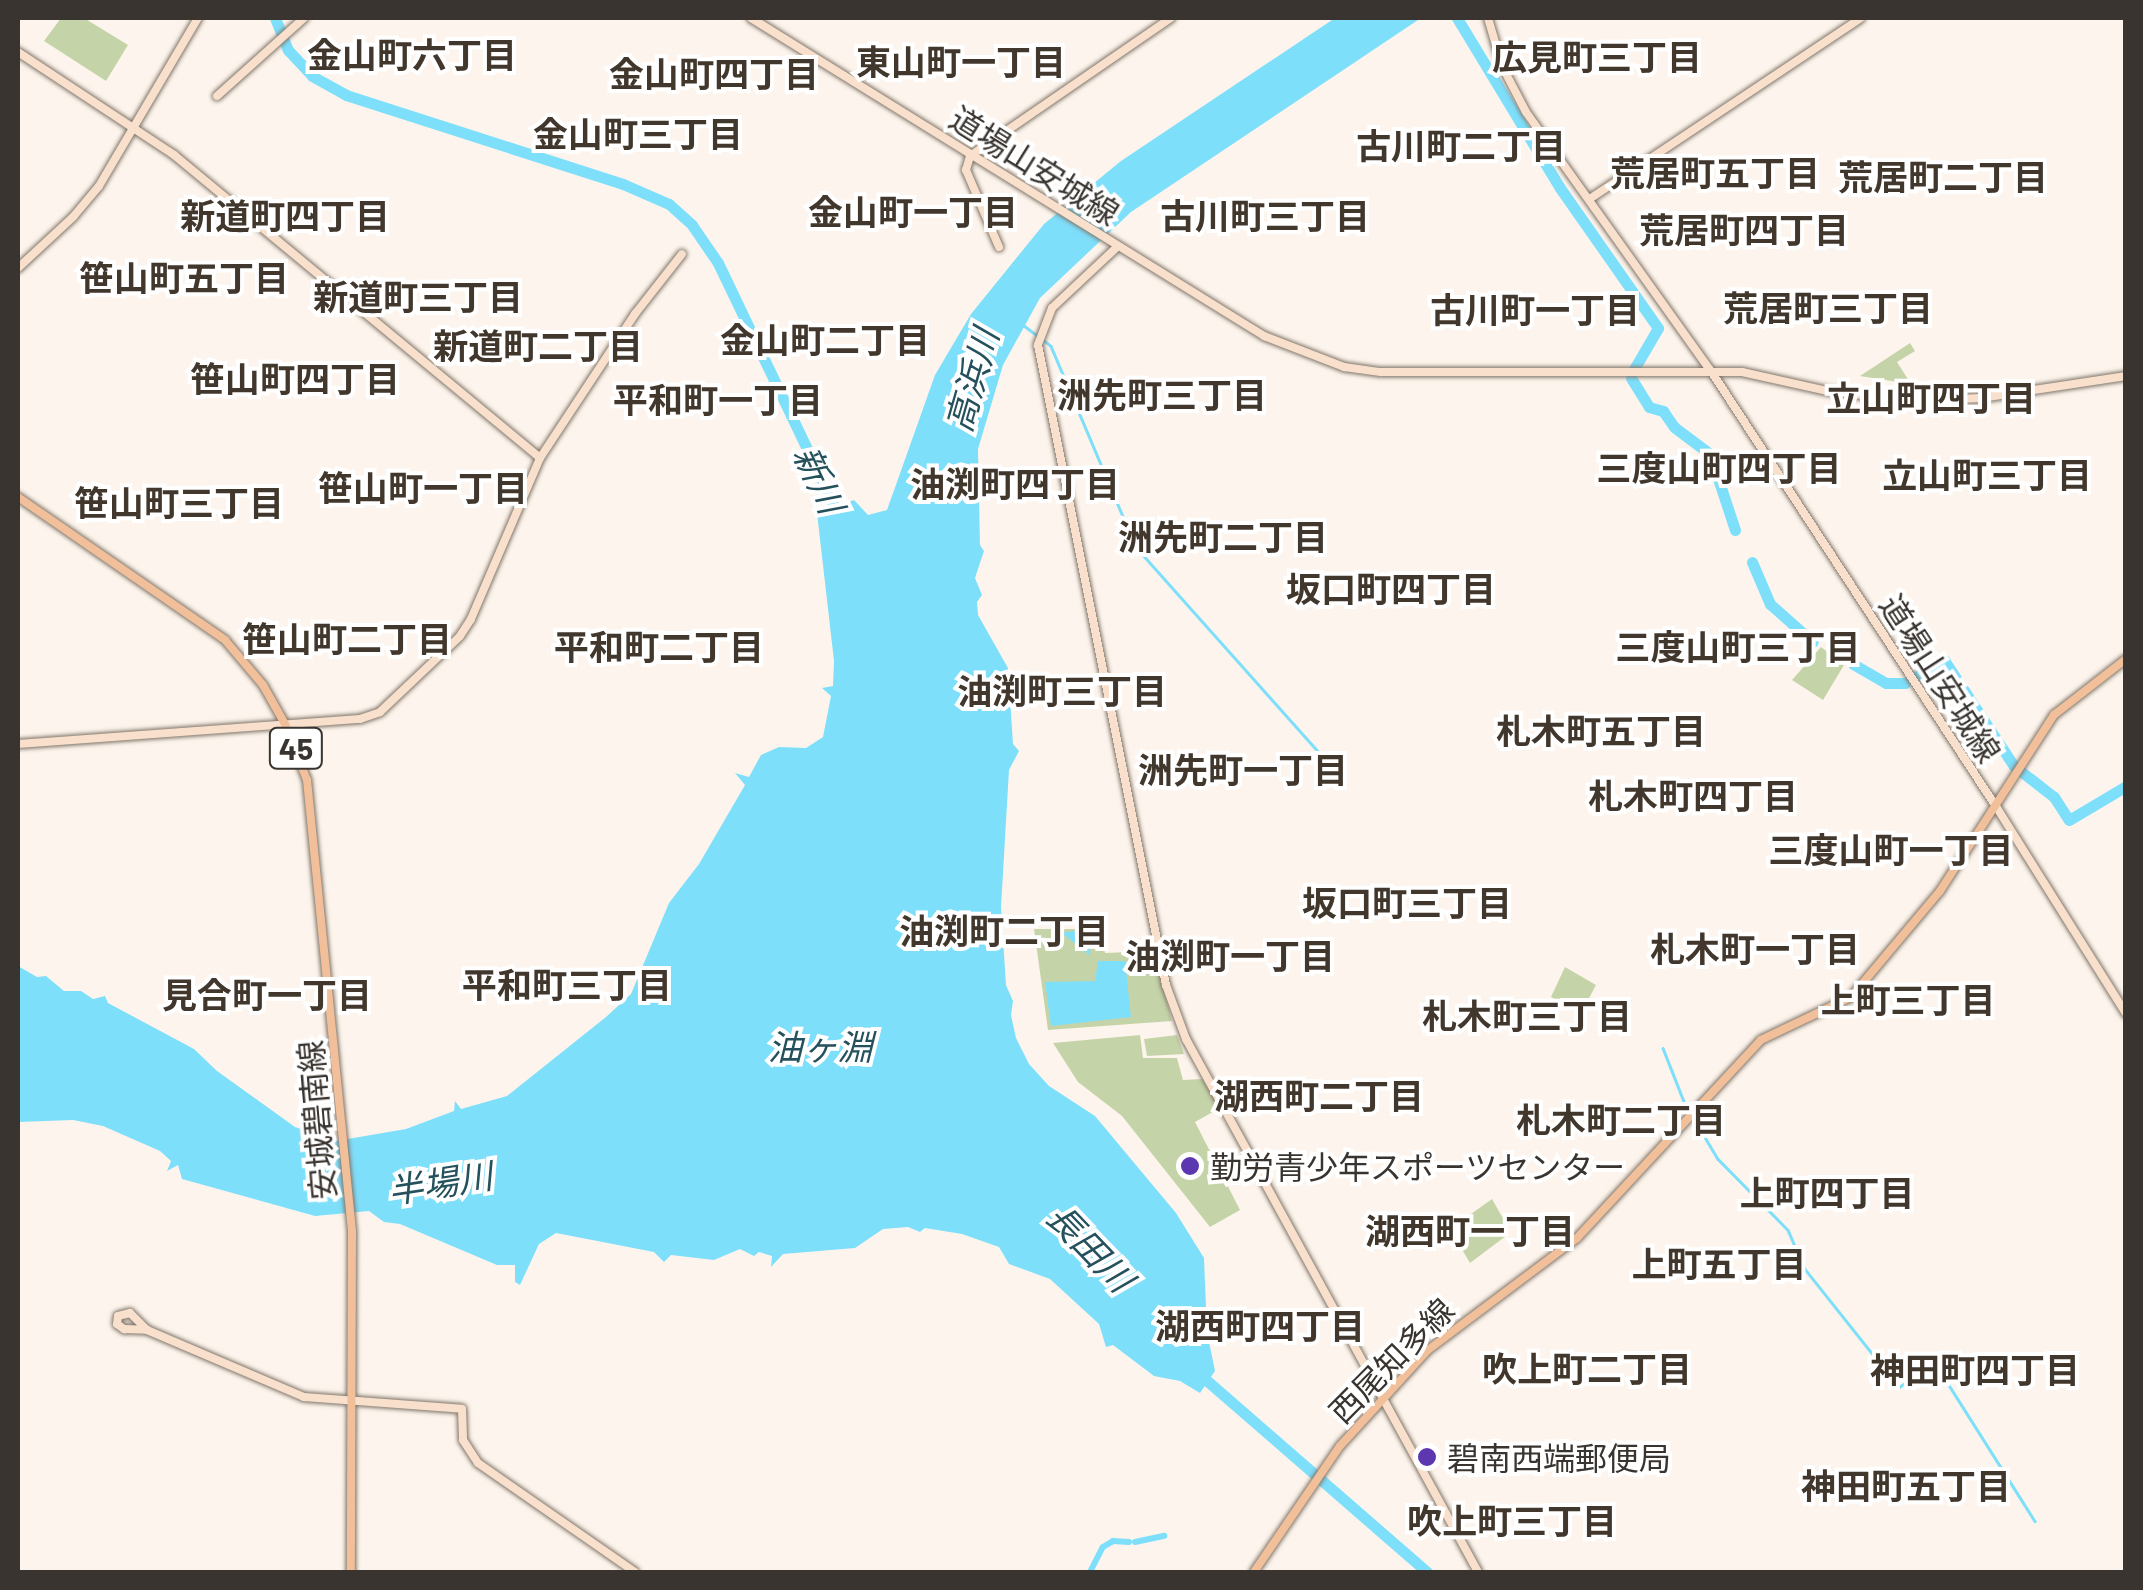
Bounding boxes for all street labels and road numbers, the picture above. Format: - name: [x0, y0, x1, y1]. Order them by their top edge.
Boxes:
- street label: 道場山安城線: [943, 98, 1127, 232]
- street label: 道場山安城線: [1873, 587, 2009, 769]
- road number: 45: [268, 723, 324, 773]
- street label: 安城碧南線: [290, 1039, 342, 1201]
- street label: 西尾知多線: [1321, 1290, 1461, 1430]

